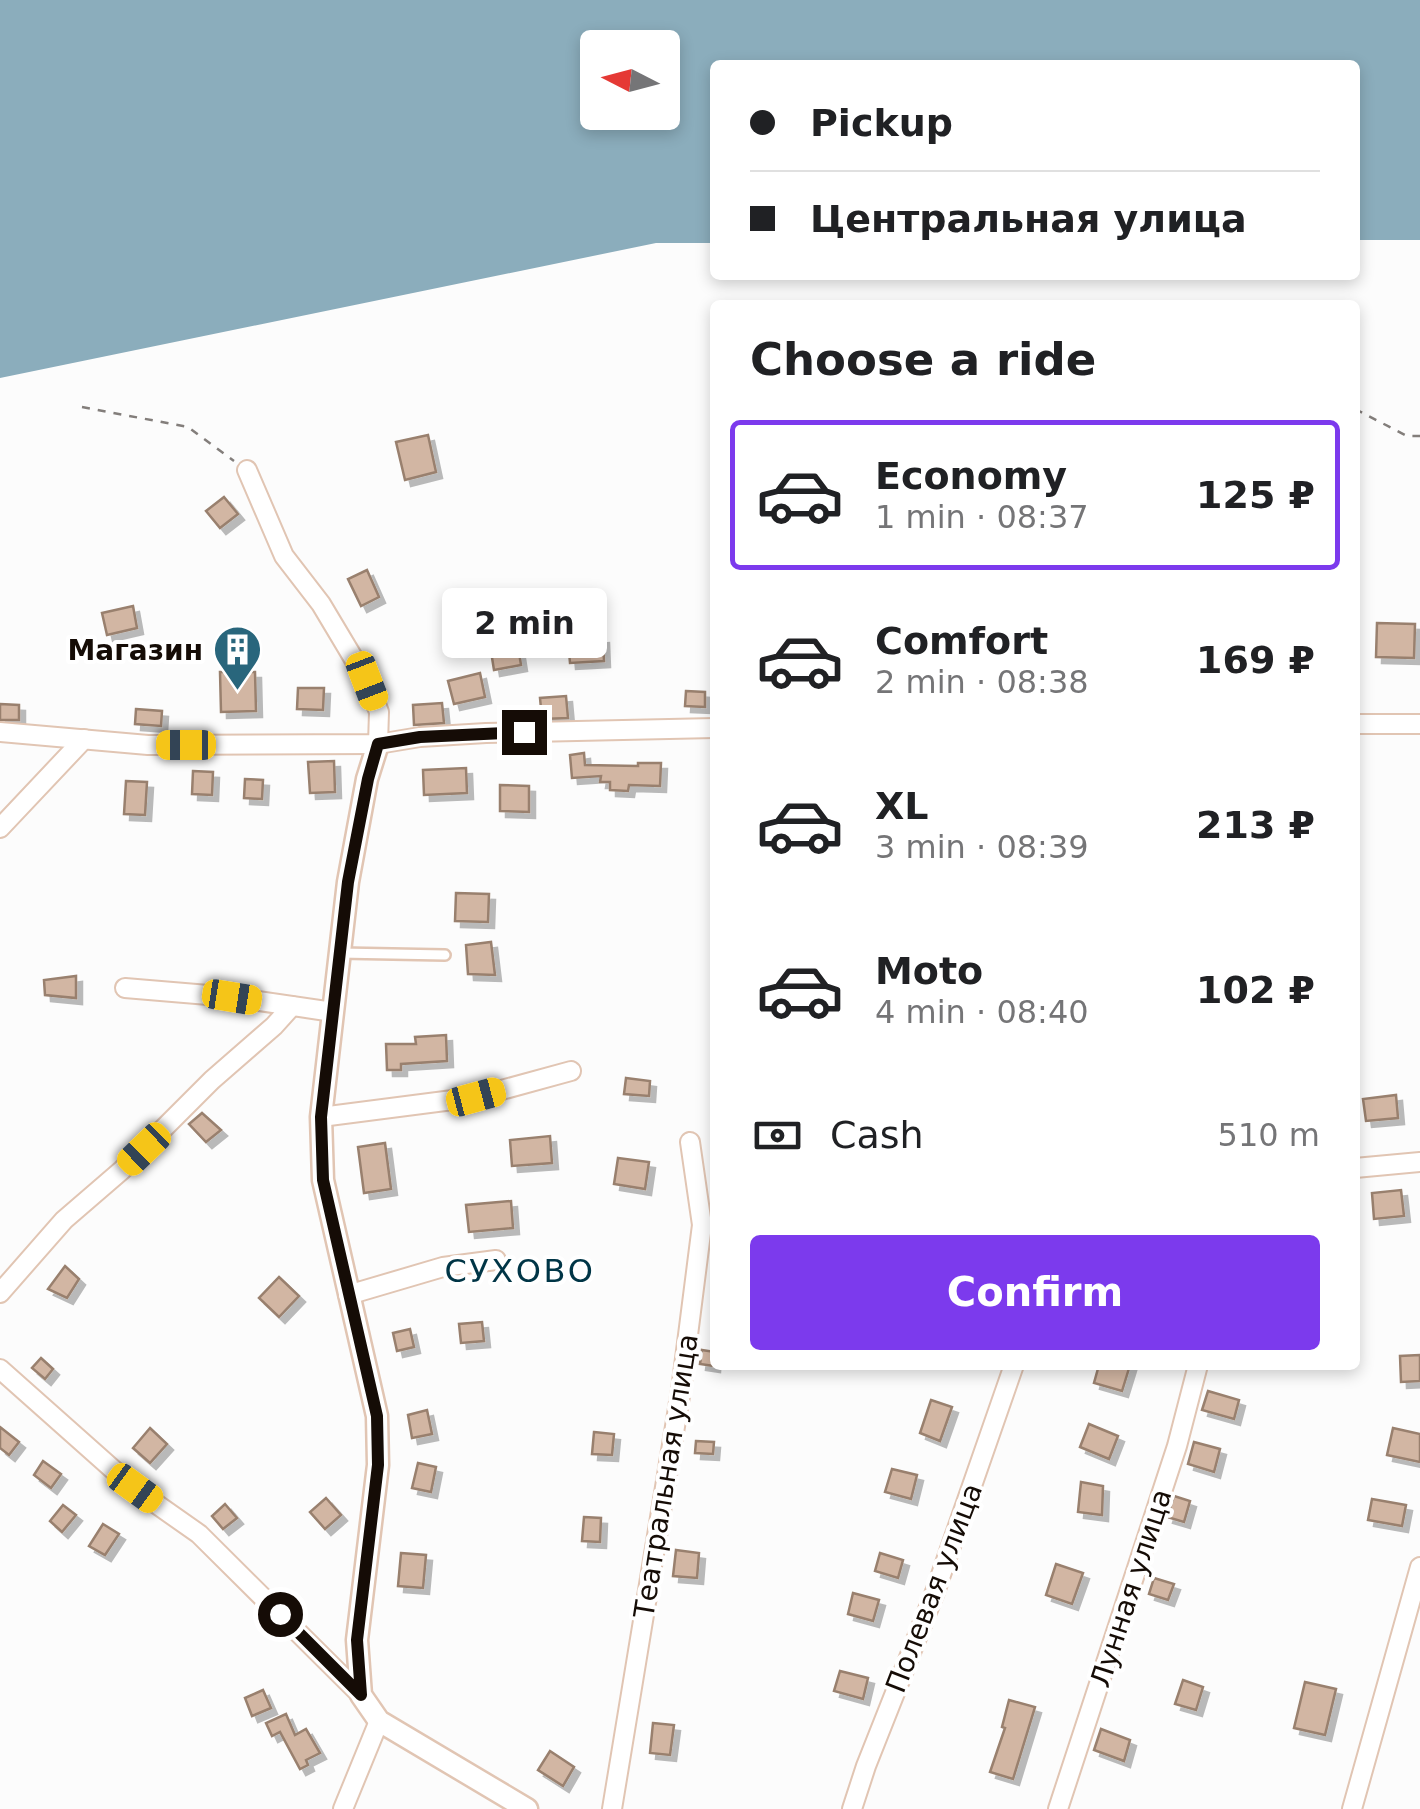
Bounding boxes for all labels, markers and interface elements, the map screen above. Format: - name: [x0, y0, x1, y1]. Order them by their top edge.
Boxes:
- north arrow: [580, 30, 680, 130]
- map controls: [580, 30, 680, 130]
- text: Pickup: [810, 101, 953, 145]
- text: Центральная улица: [810, 197, 1247, 241]
- text: Choose a ride: [750, 333, 1096, 386]
- icon: car: [755, 450, 845, 540]
- text: Economy: [875, 454, 1067, 498]
- text: 125 ₽: [1196, 473, 1315, 517]
- text: 1 min · 08:37: [875, 498, 1089, 536]
- callout: 2 min: [442, 587, 606, 657]
- text: 2 min: [474, 604, 575, 642]
- icon: car: [755, 615, 845, 705]
- text: Comfort: [875, 619, 1048, 663]
- building icon: Магазин: [212, 624, 264, 692]
- place label: Магазин: [67, 634, 203, 667]
- text: 169 ₽: [1196, 638, 1315, 682]
- car: [342, 648, 392, 714]
- text: 2 min · 08:38: [875, 663, 1089, 701]
- route end: [502, 710, 547, 755]
- car: [156, 730, 216, 760]
- icon: car: [755, 780, 845, 870]
- text: XL: [875, 784, 929, 828]
- text: 213 ₽: [1196, 803, 1315, 847]
- text: 3 min · 08:39: [875, 828, 1089, 866]
- icon: car: [755, 945, 845, 1035]
- text: Moto: [875, 949, 983, 993]
- text: 102 ₽: [1196, 968, 1315, 1012]
- car: [200, 977, 264, 1017]
- text: 4 min · 08:40: [875, 993, 1089, 1031]
- car: [443, 1075, 509, 1119]
- icon: cash: [750, 1108, 805, 1163]
- text: Cash: [830, 1113, 924, 1157]
- text: 510 m: [1218, 1116, 1320, 1154]
- car: [112, 1117, 176, 1181]
- button: Confirm: [750, 1235, 1320, 1350]
- district label: СУХОВО: [444, 1252, 596, 1290]
- street label: Театральная улица: [627, 1332, 705, 1621]
- car: [102, 1458, 168, 1518]
- street label: Полевая улица: [879, 1479, 989, 1697]
- street label: Лунная улица: [1083, 1485, 1179, 1691]
- route start: [258, 1592, 303, 1637]

